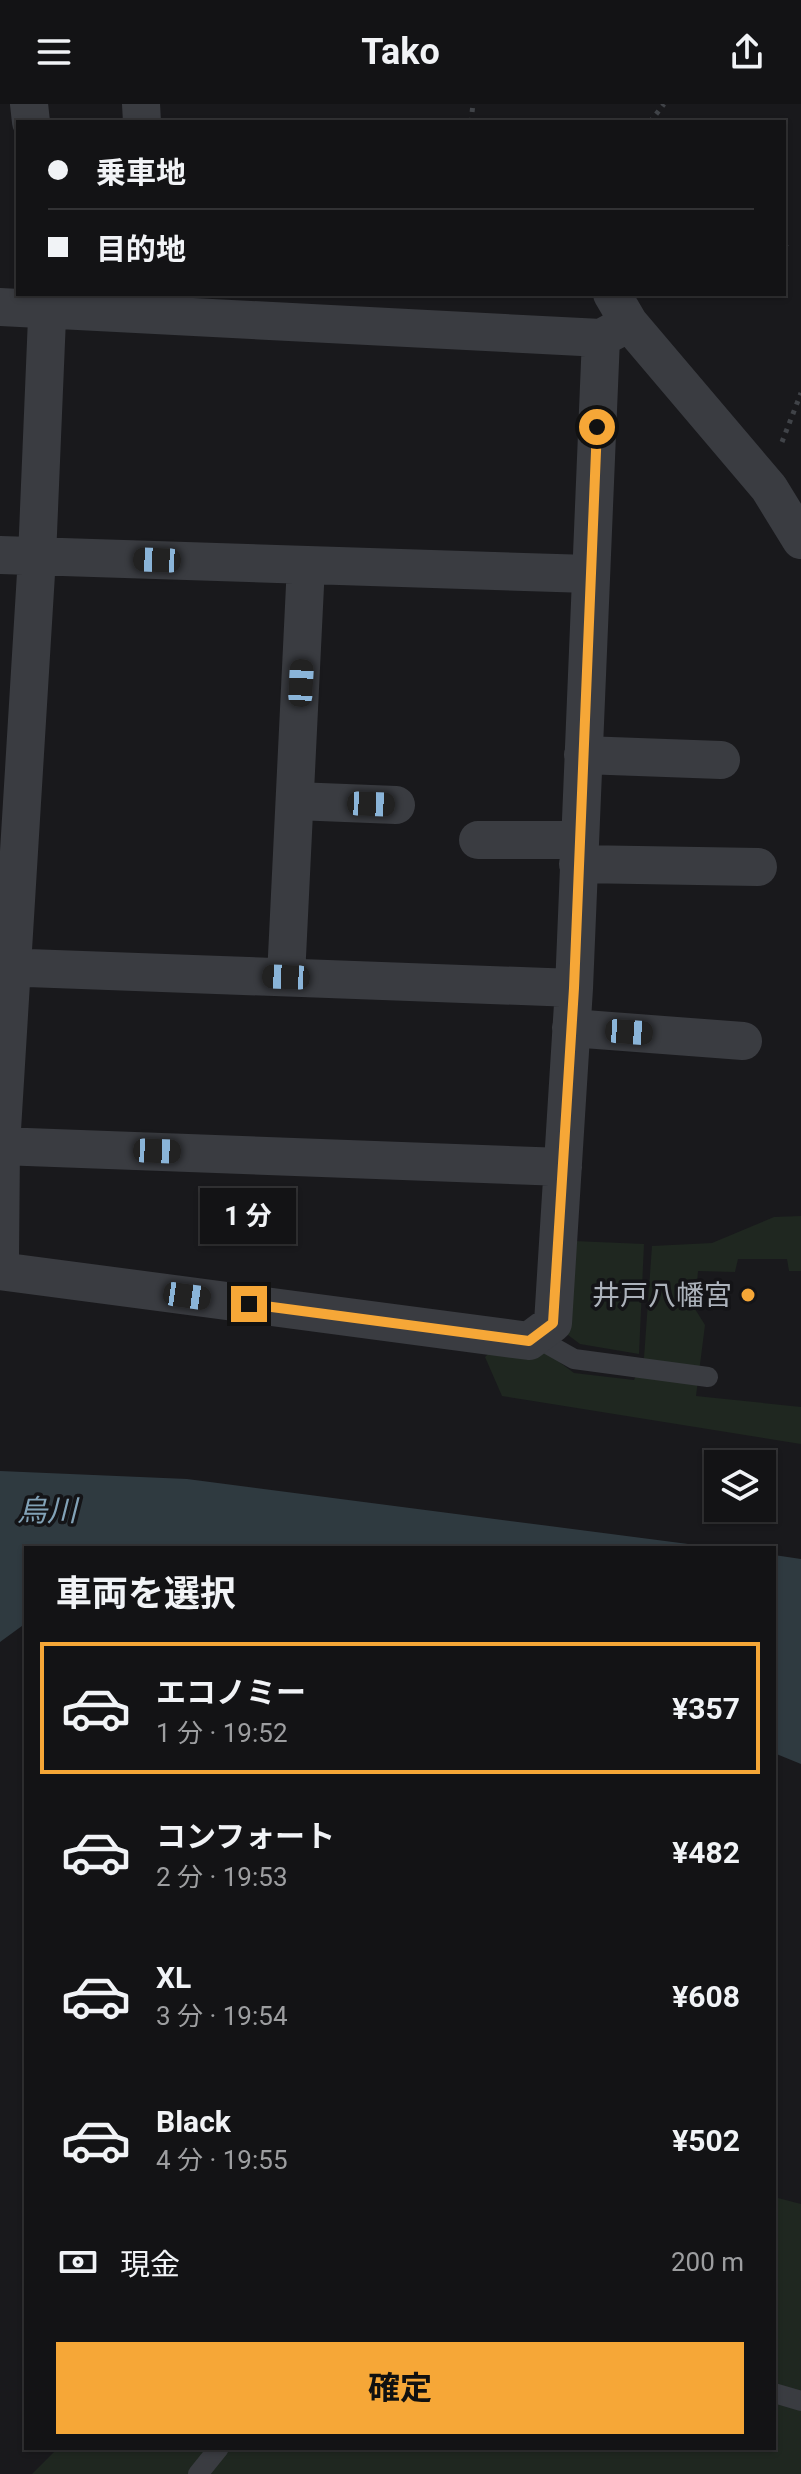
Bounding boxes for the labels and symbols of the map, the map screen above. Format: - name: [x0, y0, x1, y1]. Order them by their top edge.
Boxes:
- route start: [579, 409, 615, 445]
- car: [133, 547, 181, 573]
- car: [288, 658, 314, 708]
- car: [347, 791, 395, 817]
- car: [262, 964, 310, 990]
- car: [604, 1018, 654, 1046]
- car: [133, 1138, 181, 1164]
- callout: 1 分: [201, 1188, 297, 1244]
- place label: 井戸八幡宮: [592, 1279, 732, 1312]
- car: [162, 1281, 212, 1311]
- route end: [231, 1286, 267, 1322]
- marker: 井戸八幡宮: [739, 1286, 757, 1304]
- water label: 烏川: [17, 1493, 80, 1528]

